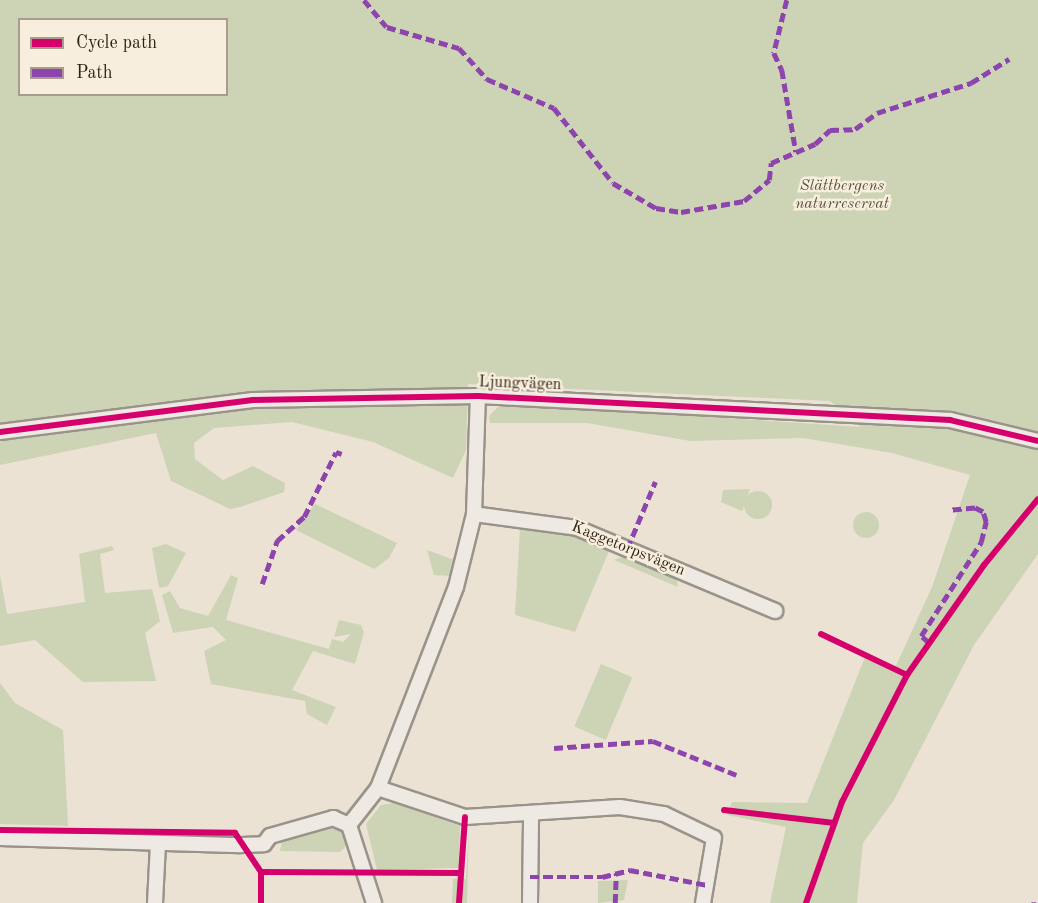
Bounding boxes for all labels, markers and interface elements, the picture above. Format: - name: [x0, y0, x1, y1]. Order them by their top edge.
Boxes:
- legend: [18, 18, 228, 96]
- text: Cycle path: [76, 34, 157, 52]
- text: Path: [76, 64, 112, 82]
- park label: Slättbergens naturreservat: [795, 176, 889, 214]
- street label: Ljungvägen: [478, 373, 562, 395]
- street label: Kaggetorpsvägen: [568, 517, 688, 581]

